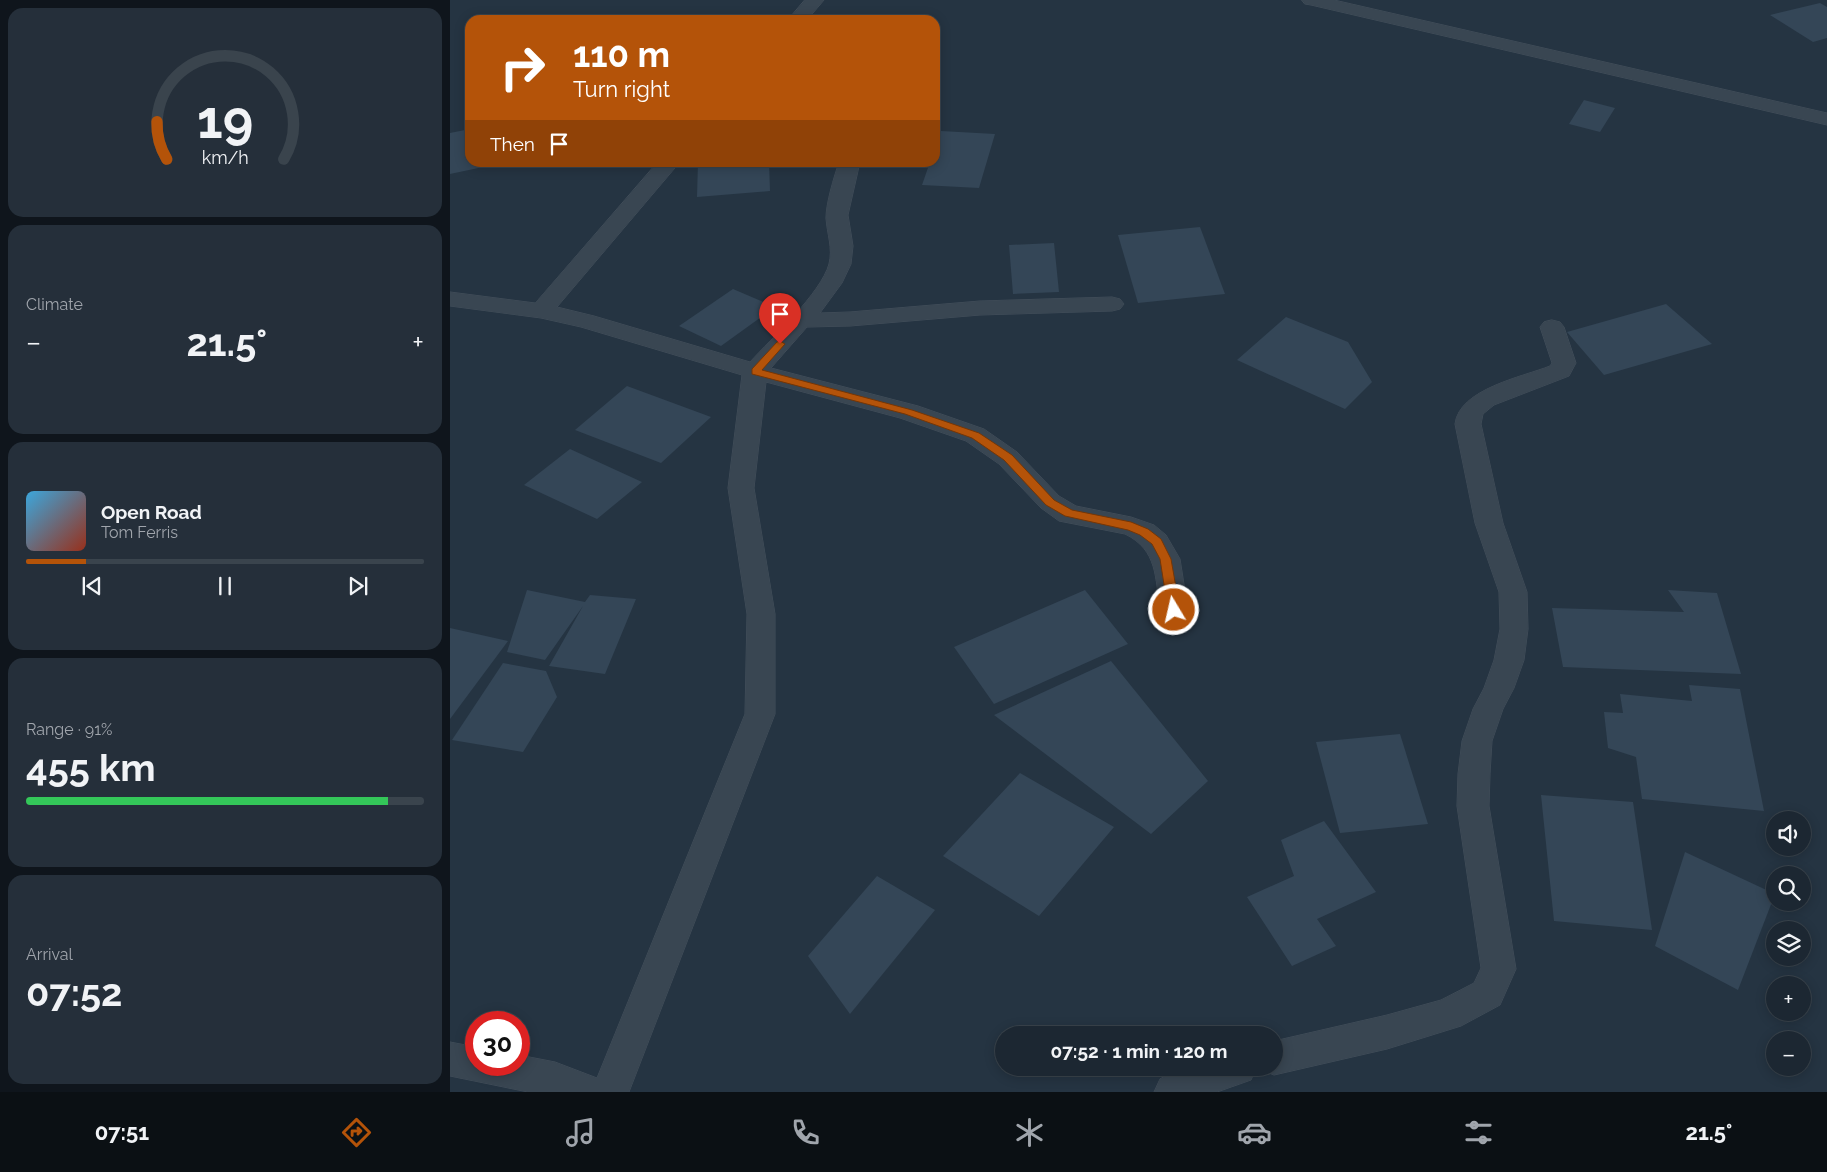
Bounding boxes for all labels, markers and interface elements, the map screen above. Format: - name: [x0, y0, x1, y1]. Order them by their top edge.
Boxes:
- text: 110 m: [573, 34, 670, 75]
- icon: right: [490, 35, 555, 100]
- text: Turn right: [573, 76, 670, 102]
- text: 19: [197, 89, 253, 150]
- icon: arrive: [545, 130, 573, 158]
- text: Then: [490, 133, 535, 155]
- text: km/h: [201, 147, 249, 168]
- pin: [759, 293, 801, 344]
- text: Climate: [26, 295, 83, 314]
- icon: arrive: [766, 300, 794, 328]
- text: 21.5°: [186, 320, 267, 365]
- text: −: [26, 326, 41, 359]
- text: +: [412, 326, 424, 359]
- text: Open Road: [101, 501, 202, 523]
- text: Tom Ferris: [101, 523, 178, 542]
- icon: previous: [78, 572, 106, 600]
- icon: pause: [211, 572, 239, 600]
- icon: next: [344, 572, 372, 600]
- position arrow: [1147, 583, 1199, 635]
- text: Range · 91%: [26, 720, 113, 739]
- text: 455 km: [26, 745, 156, 790]
- map controls: [1766, 811, 1811, 1076]
- button: sound: [1766, 811, 1811, 856]
- button: search: [1766, 866, 1811, 911]
- button: layers: [1766, 921, 1811, 966]
- text: Arrival: [26, 945, 73, 964]
- text: 07:52: [26, 970, 123, 1015]
- button: +: [1766, 976, 1811, 1021]
- speed limit sign: 30: [465, 1011, 530, 1076]
- button: −: [1766, 1031, 1811, 1076]
- text: 07:52 · 1 min · 120 m: [1050, 1040, 1228, 1062]
- icon: directions: [339, 1115, 374, 1150]
- icon: music: [563, 1115, 598, 1150]
- icon: phone: [788, 1115, 823, 1150]
- icon: climate: [1012, 1115, 1047, 1150]
- icon: car: [1237, 1115, 1272, 1150]
- icon: filters: [1461, 1115, 1496, 1150]
- text: 07:51: [95, 1119, 149, 1145]
- text: 21.5°: [1685, 1119, 1732, 1145]

